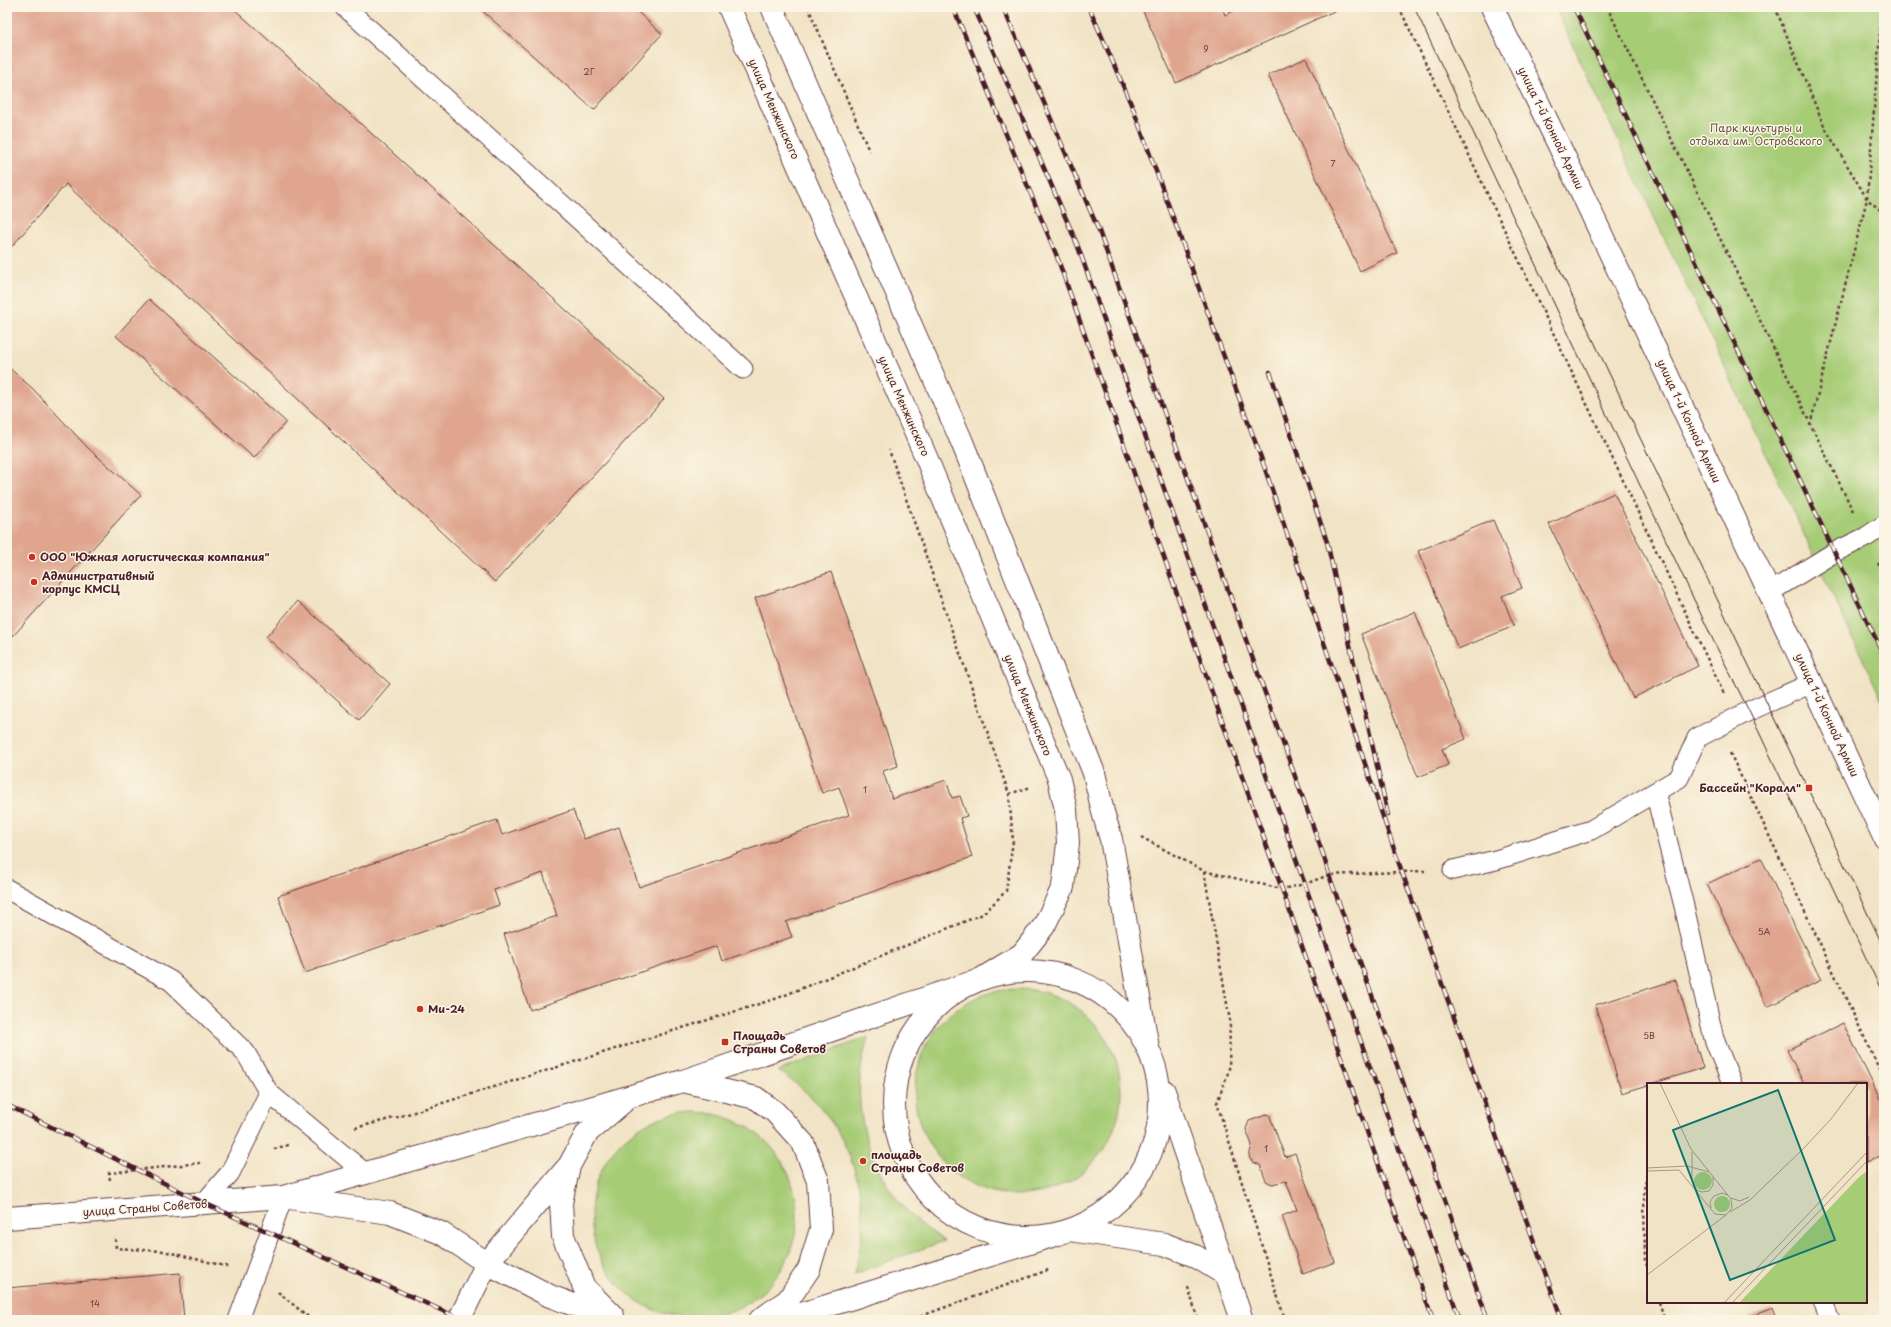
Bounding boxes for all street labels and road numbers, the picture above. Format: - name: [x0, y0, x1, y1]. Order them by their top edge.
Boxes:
- street label: улица Менжинского: [745, 56, 804, 162]
- street label: улица 1-й Конной Армии: [1514, 63, 1589, 192]
- street label: улица Менжинского: [875, 353, 934, 459]
- street label: улица 1-й Конной Армии: [1653, 356, 1726, 485]
- street label: улица 1-й Конной Армии: [1791, 650, 1864, 779]
- street label: улица Менжинского: [1000, 651, 1057, 758]
- street label: улица Страны Советов: [82, 1195, 208, 1220]

